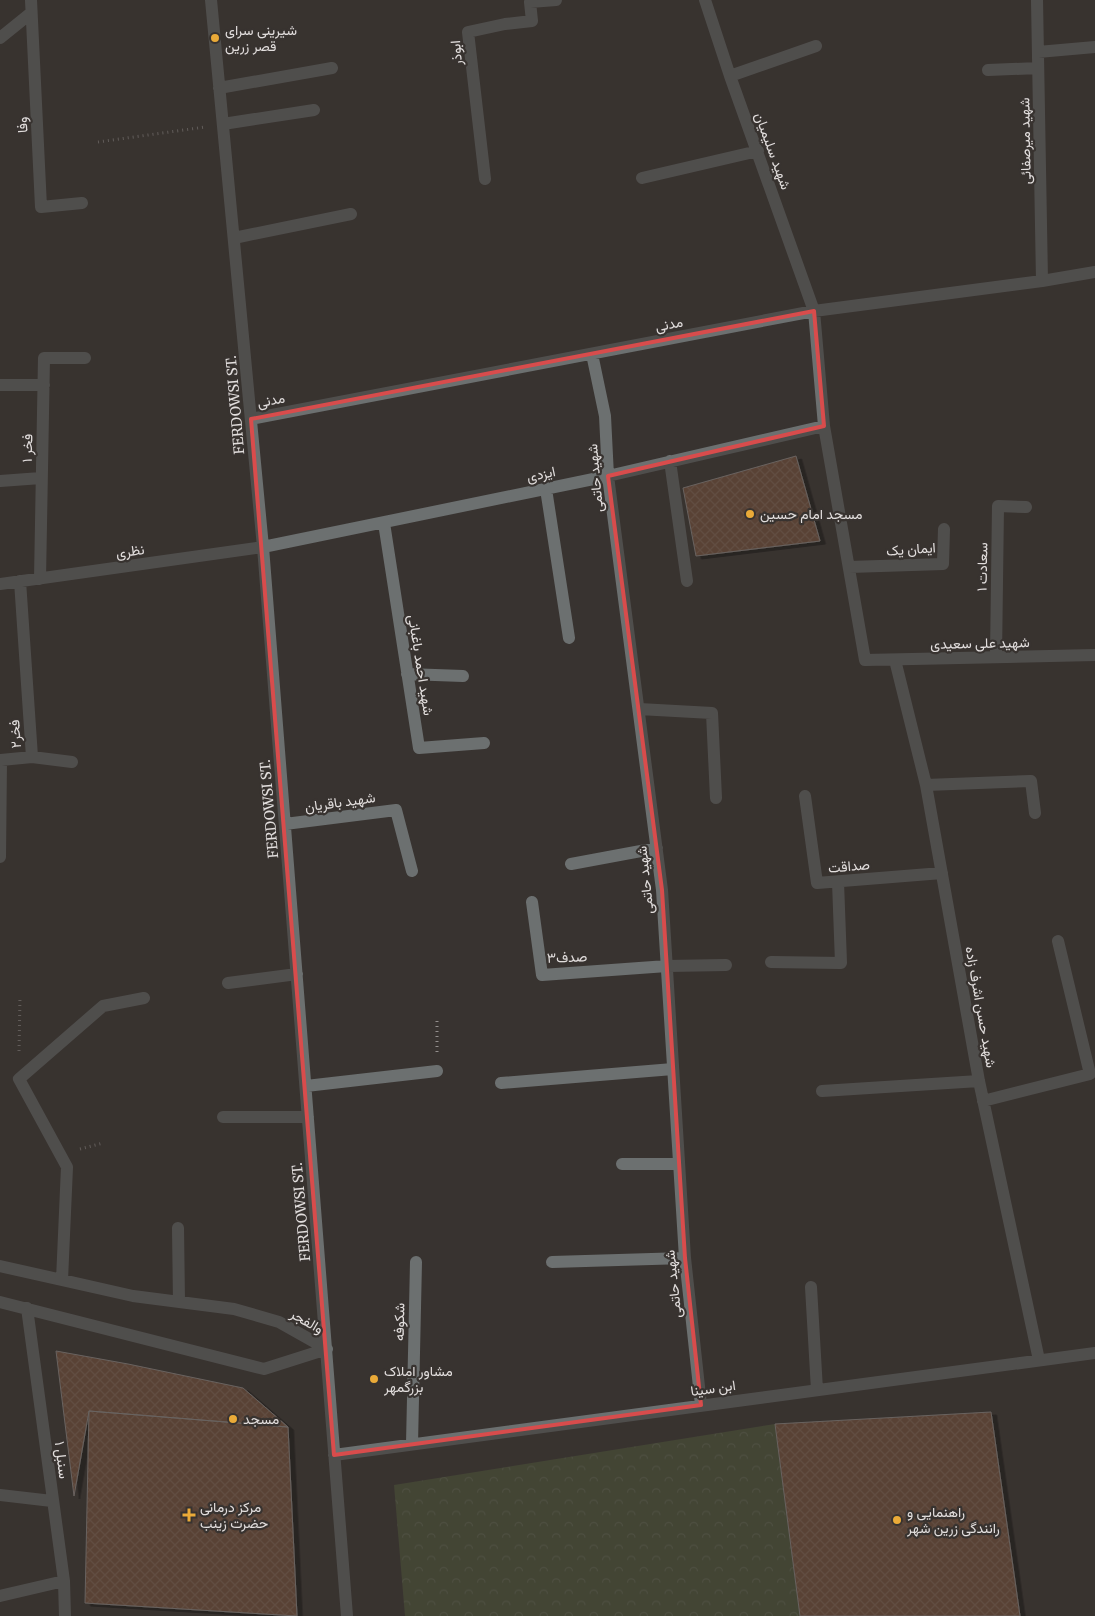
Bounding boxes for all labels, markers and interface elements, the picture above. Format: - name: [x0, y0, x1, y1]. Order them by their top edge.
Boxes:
- place label: شیرینی سرای قصر زرین: [225, 21, 297, 55]
- marker: شیرینی سرای قصر زرین: [209, 32, 221, 44]
- street label: ابوذر: [446, 40, 466, 67]
- street label: شهید میرصفائی: [1015, 97, 1035, 185]
- street label: شهید سلیمیان: [751, 110, 795, 192]
- street label: وفا: [13, 116, 31, 134]
- street label: مدنی: [654, 312, 684, 336]
- street label: FERDOWSI ST.: [222, 355, 248, 455]
- street label: مدنی: [256, 388, 286, 412]
- street label: فخر ۱: [18, 433, 36, 463]
- street label: شهید حاتمی: [583, 443, 607, 513]
- street label: ایزدی: [525, 462, 557, 486]
- place label: مسجد امام حسین: [760, 505, 862, 523]
- marker: مسجد امام حسین: [744, 508, 756, 520]
- street label: ایمان یک: [886, 538, 936, 560]
- street label: نظری: [115, 540, 145, 562]
- street label: سعادت ۱: [973, 542, 991, 592]
- street label: شهید احمد باغبانی: [404, 613, 438, 717]
- street label: شهید علی سعیدی: [930, 633, 1030, 653]
- street label: فخر۲: [5, 719, 25, 749]
- street label: FERDOWSI ST.: [256, 759, 282, 859]
- street label: شهید باقریان: [304, 788, 376, 816]
- street label: شهید حاتمی: [632, 845, 658, 915]
- street label: صداقت: [827, 855, 871, 877]
- street label: شهید حسن اشرف زاده: [961, 945, 1001, 1069]
- street label: صدف۳: [546, 947, 588, 967]
- street label: FERDOWSI ST.: [288, 1162, 314, 1262]
- street label: شهید حاتمی: [660, 1249, 686, 1319]
- street label: شکوفه: [390, 1303, 408, 1341]
- street label: والفجر: [286, 1304, 327, 1338]
- place label: مشاور املاک بزرگمهر: [383, 1362, 453, 1396]
- marker: مشاور املاک بزرگمهر: [368, 1373, 380, 1385]
- street label: ابن سینا: [689, 1376, 737, 1400]
- place label: مسجد: [243, 1410, 279, 1428]
- marker: مسجد: [227, 1413, 239, 1425]
- street label: سنبل ۱: [51, 1440, 73, 1480]
- place label: مرکز درمانی حضرت زینب: [200, 1498, 268, 1532]
- place label: راهنمایی و رانندگی زرین شهر: [906, 1503, 1000, 1537]
- marker: مرکز درمانی حضرت زینب: [182, 1508, 196, 1522]
- marker: راهنمایی و رانندگی زرین شهر: [891, 1514, 903, 1526]

